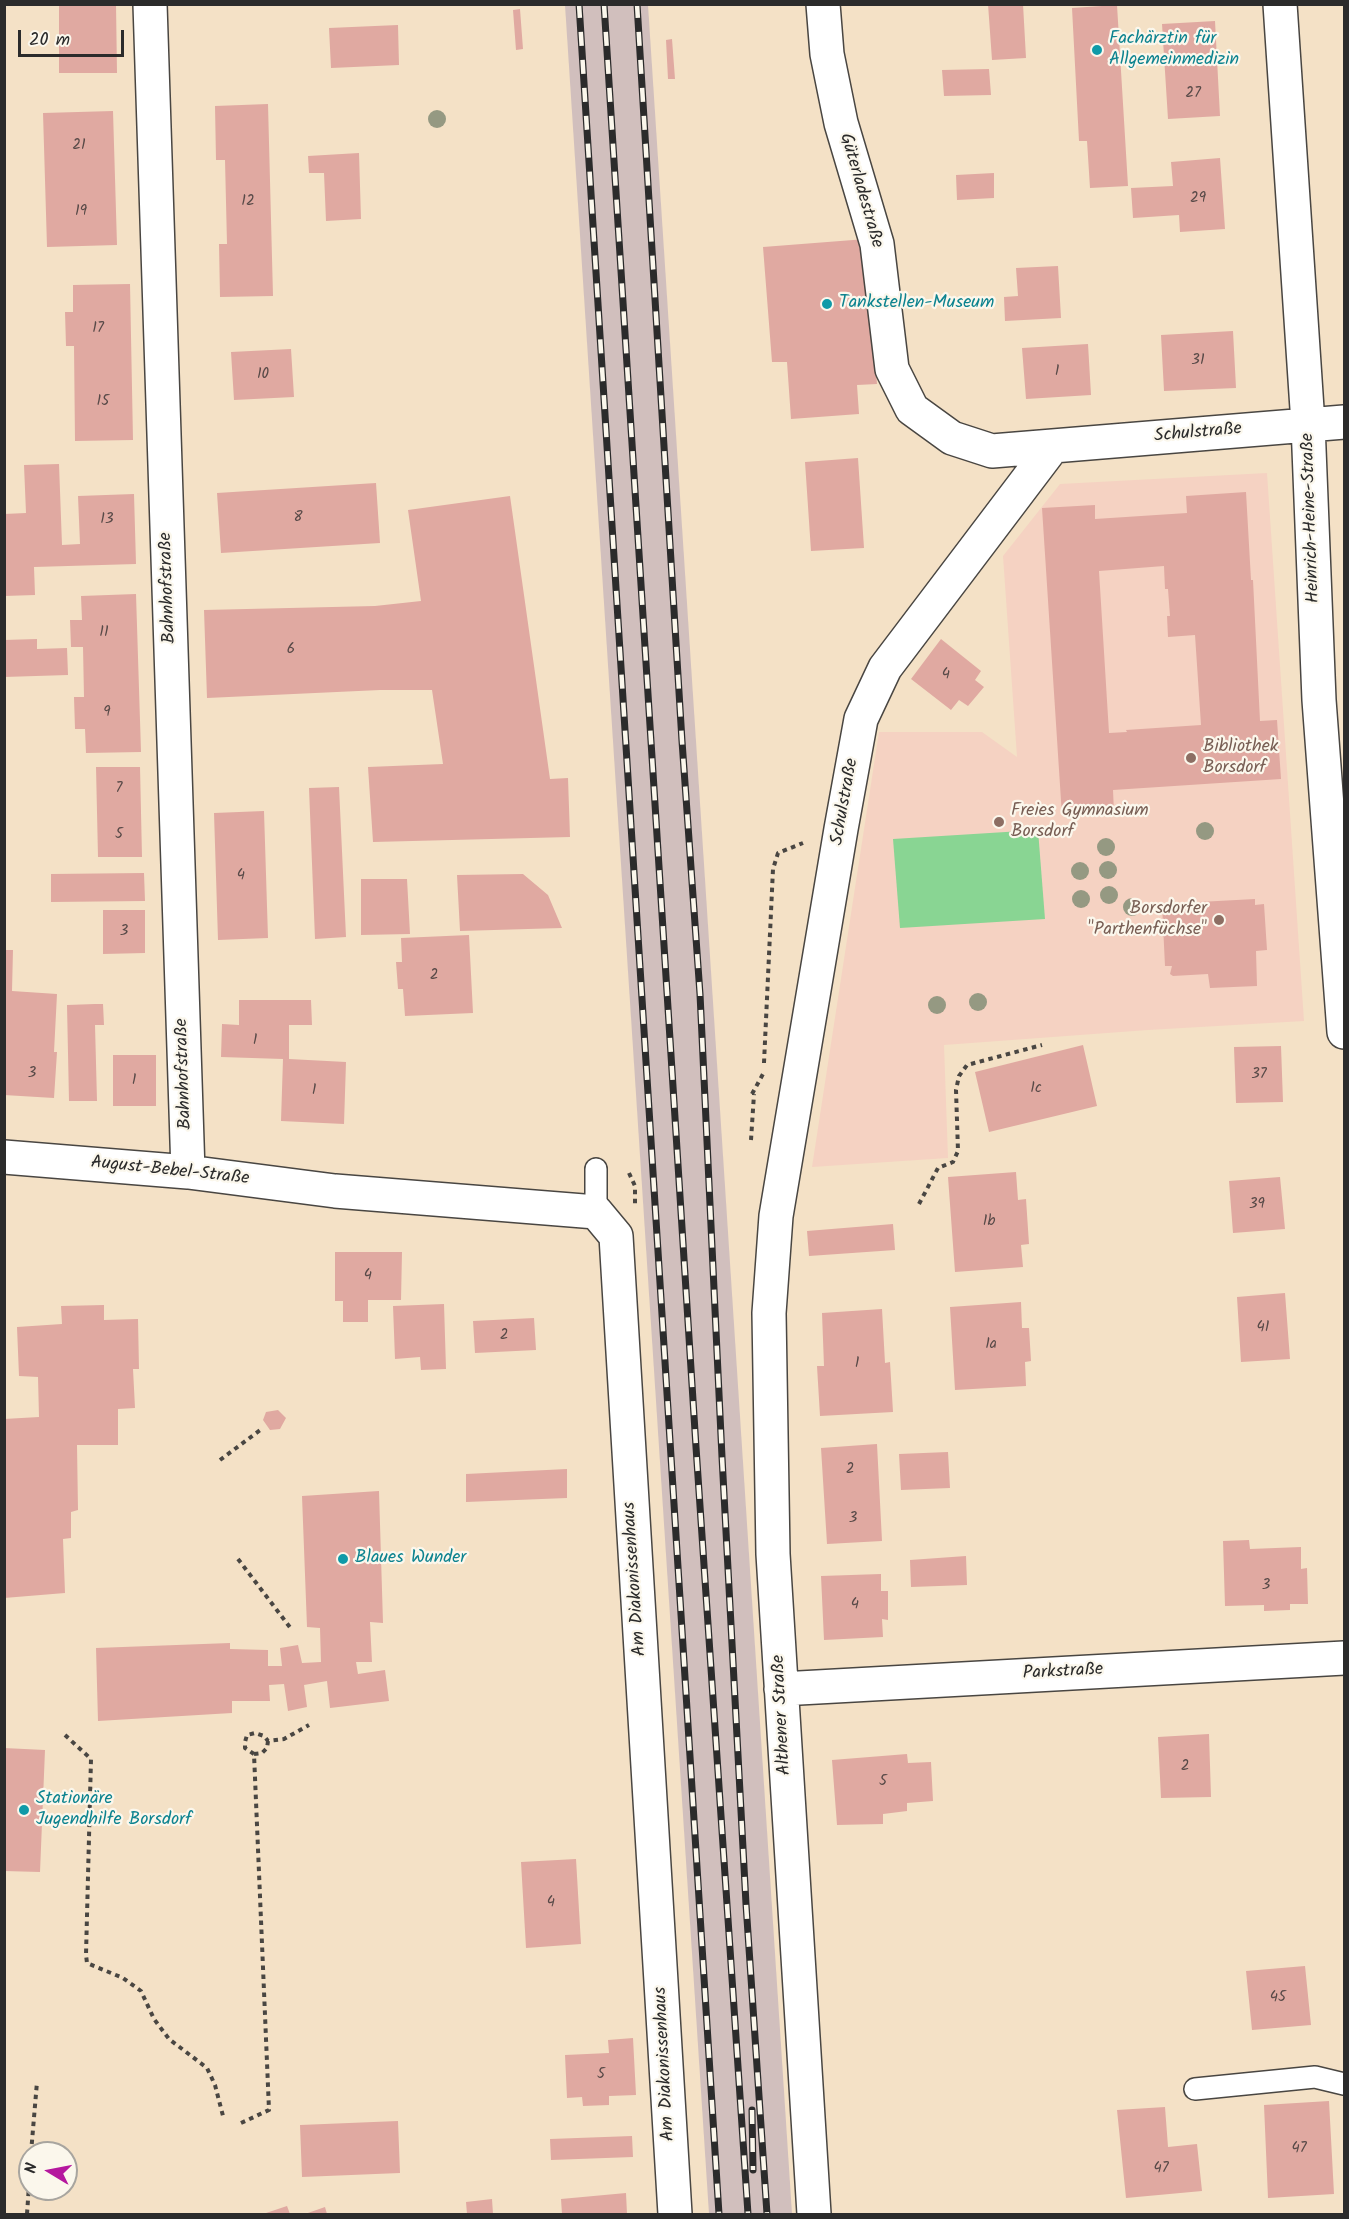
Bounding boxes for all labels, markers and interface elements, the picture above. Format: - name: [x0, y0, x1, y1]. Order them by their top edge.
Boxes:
- scale bar: [21, 18, 128, 56]
- text: 20 m: [29, 26, 70, 55]
- place label: Fachärztin für Allgemeinmedizin: [1109, 29, 1239, 72]
- marker: Fachärztin für Allgemeinmedizin: [1090, 43, 1104, 57]
- house number: 27: [1185, 85, 1201, 103]
- street label: Güterladestraße: [833, 131, 887, 251]
- house number: 21: [72, 137, 86, 155]
- house number: 29: [1190, 190, 1206, 208]
- house number: 12: [241, 193, 255, 211]
- house number: 19: [75, 203, 87, 221]
- place label: Tankstellen-Museum: [839, 293, 994, 315]
- marker: Tankstellen-Museum: [820, 297, 834, 311]
- house number: 17: [92, 320, 104, 338]
- house number: 31: [1191, 352, 1205, 370]
- house number: 1: [1055, 363, 1059, 381]
- house number: 10: [257, 366, 269, 384]
- house number: 15: [97, 393, 109, 411]
- street label: Schulstraße: [1153, 419, 1243, 449]
- street label: Heinrich-Heine-Straße: [1298, 433, 1326, 603]
- house number: 8: [293, 509, 303, 527]
- house number: 13: [100, 511, 114, 529]
- street label: Bahnhofstraße: [156, 532, 182, 644]
- house number: 11: [99, 624, 109, 642]
- house number: 6: [287, 641, 295, 659]
- house number: 4: [942, 666, 950, 684]
- house number: 9: [103, 704, 111, 722]
- place label: Bibliothek Borsdorf: [1203, 737, 1278, 780]
- marker: Bibliothek Borsdorf: [1184, 751, 1198, 765]
- street label: Schulstraße: [828, 757, 864, 847]
- house number: 7: [116, 780, 122, 798]
- place label: Freies Gymnasium Borsdorf: [1011, 801, 1148, 844]
- marker: Freies Gymnasium Borsdorf: [992, 815, 1006, 829]
- house number: 5: [115, 826, 123, 844]
- house number: 4: [237, 867, 245, 885]
- place label: Borsdorfer "Parthenfüchse": [1088, 899, 1207, 942]
- marker: Borsdorfer "Parthenfüchse": [1212, 913, 1226, 927]
- house number: 3: [120, 923, 128, 941]
- house number: 2: [430, 967, 438, 985]
- street label: Bahnhofstraße: [172, 1018, 198, 1130]
- house number: 1: [253, 1032, 257, 1050]
- house number: 3: [28, 1065, 36, 1083]
- house number: 37: [1251, 1066, 1267, 1084]
- house number: 1: [132, 1072, 136, 1090]
- house number: 1c: [1030, 1080, 1042, 1098]
- house number: 1: [312, 1082, 316, 1100]
- street label: August-Bebel-Straße: [90, 1153, 250, 1191]
- house number: 39: [1249, 1196, 1265, 1214]
- house number: 1b: [983, 1213, 995, 1231]
- house number: 4: [364, 1267, 372, 1285]
- house number: 41: [1257, 1319, 1269, 1337]
- house number: 2: [500, 1327, 508, 1345]
- house number: 1a: [985, 1336, 997, 1354]
- house number: 1: [855, 1355, 859, 1373]
- house number: 2: [846, 1461, 854, 1479]
- street label: Am Diakonissenhaus: [620, 1501, 652, 1657]
- house number: 3: [849, 1510, 857, 1528]
- place label: Blaues Wunder: [355, 1548, 466, 1570]
- marker: Blaues Wunder: [336, 1552, 350, 1566]
- house number: 3: [1262, 1577, 1270, 1595]
- house number: 4: [851, 1596, 859, 1614]
- street label: Althener Straße: [769, 1654, 797, 1776]
- street label: Parkstraße: [1022, 1660, 1104, 1686]
- house number: 2: [1181, 1758, 1189, 1776]
- house number: 5: [879, 1773, 887, 1791]
- place label: Stationäre Jugendhilfe Borsdorf: [36, 1789, 192, 1832]
- marker: Stationäre Jugendhilfe Borsdorf: [17, 1803, 31, 1817]
- house number: 4: [547, 1894, 555, 1912]
- street label: Am Diakonissenhaus: [651, 1986, 681, 2142]
- house number: 45: [1270, 1989, 1286, 2007]
- house number: 5: [597, 2066, 605, 2084]
- house number: 47: [1291, 2140, 1307, 2158]
- north arrow: [18, 2141, 78, 2201]
- house number: 47: [1153, 2160, 1169, 2178]
- text: N: [19, 2161, 45, 2175]

